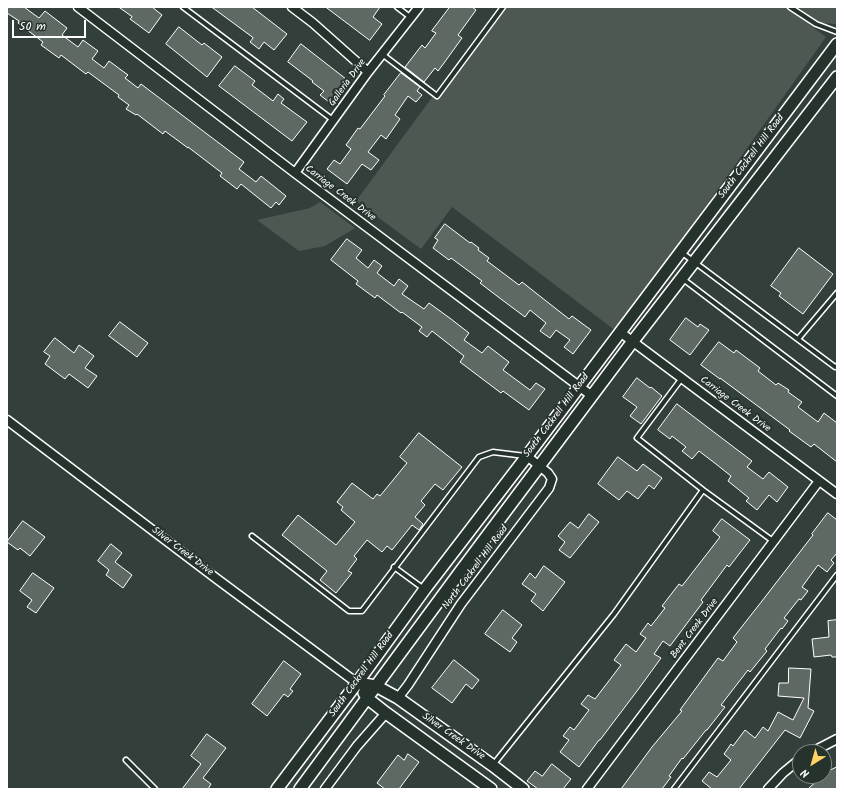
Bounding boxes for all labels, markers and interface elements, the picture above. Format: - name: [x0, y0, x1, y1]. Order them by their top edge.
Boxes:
- scale bar: [14, 12, 88, 38]
- text: 50 m: [19, 17, 46, 36]
- street label: Galleria Drive: [327, 57, 369, 109]
- street label: South Cockrell Hill Road: [716, 113, 788, 201]
- street label: Carriage Creek Drive: [302, 163, 378, 225]
- street label: South Cockrell Hill Road: [521, 372, 593, 460]
- street label: Carriage Creek Drive: [697, 374, 773, 436]
- street label: North Cockrell Hill Road: [440, 524, 512, 612]
- street label: Silver Creek Drive: [149, 525, 215, 579]
- street label: Bent Creek Drive: [669, 597, 721, 661]
- street label: South Cockrell Hill Road: [327, 630, 397, 720]
- street label: Silver Creek Drive: [419, 711, 487, 763]
- north arrow: [792, 744, 832, 784]
- text: N: [797, 764, 814, 782]

